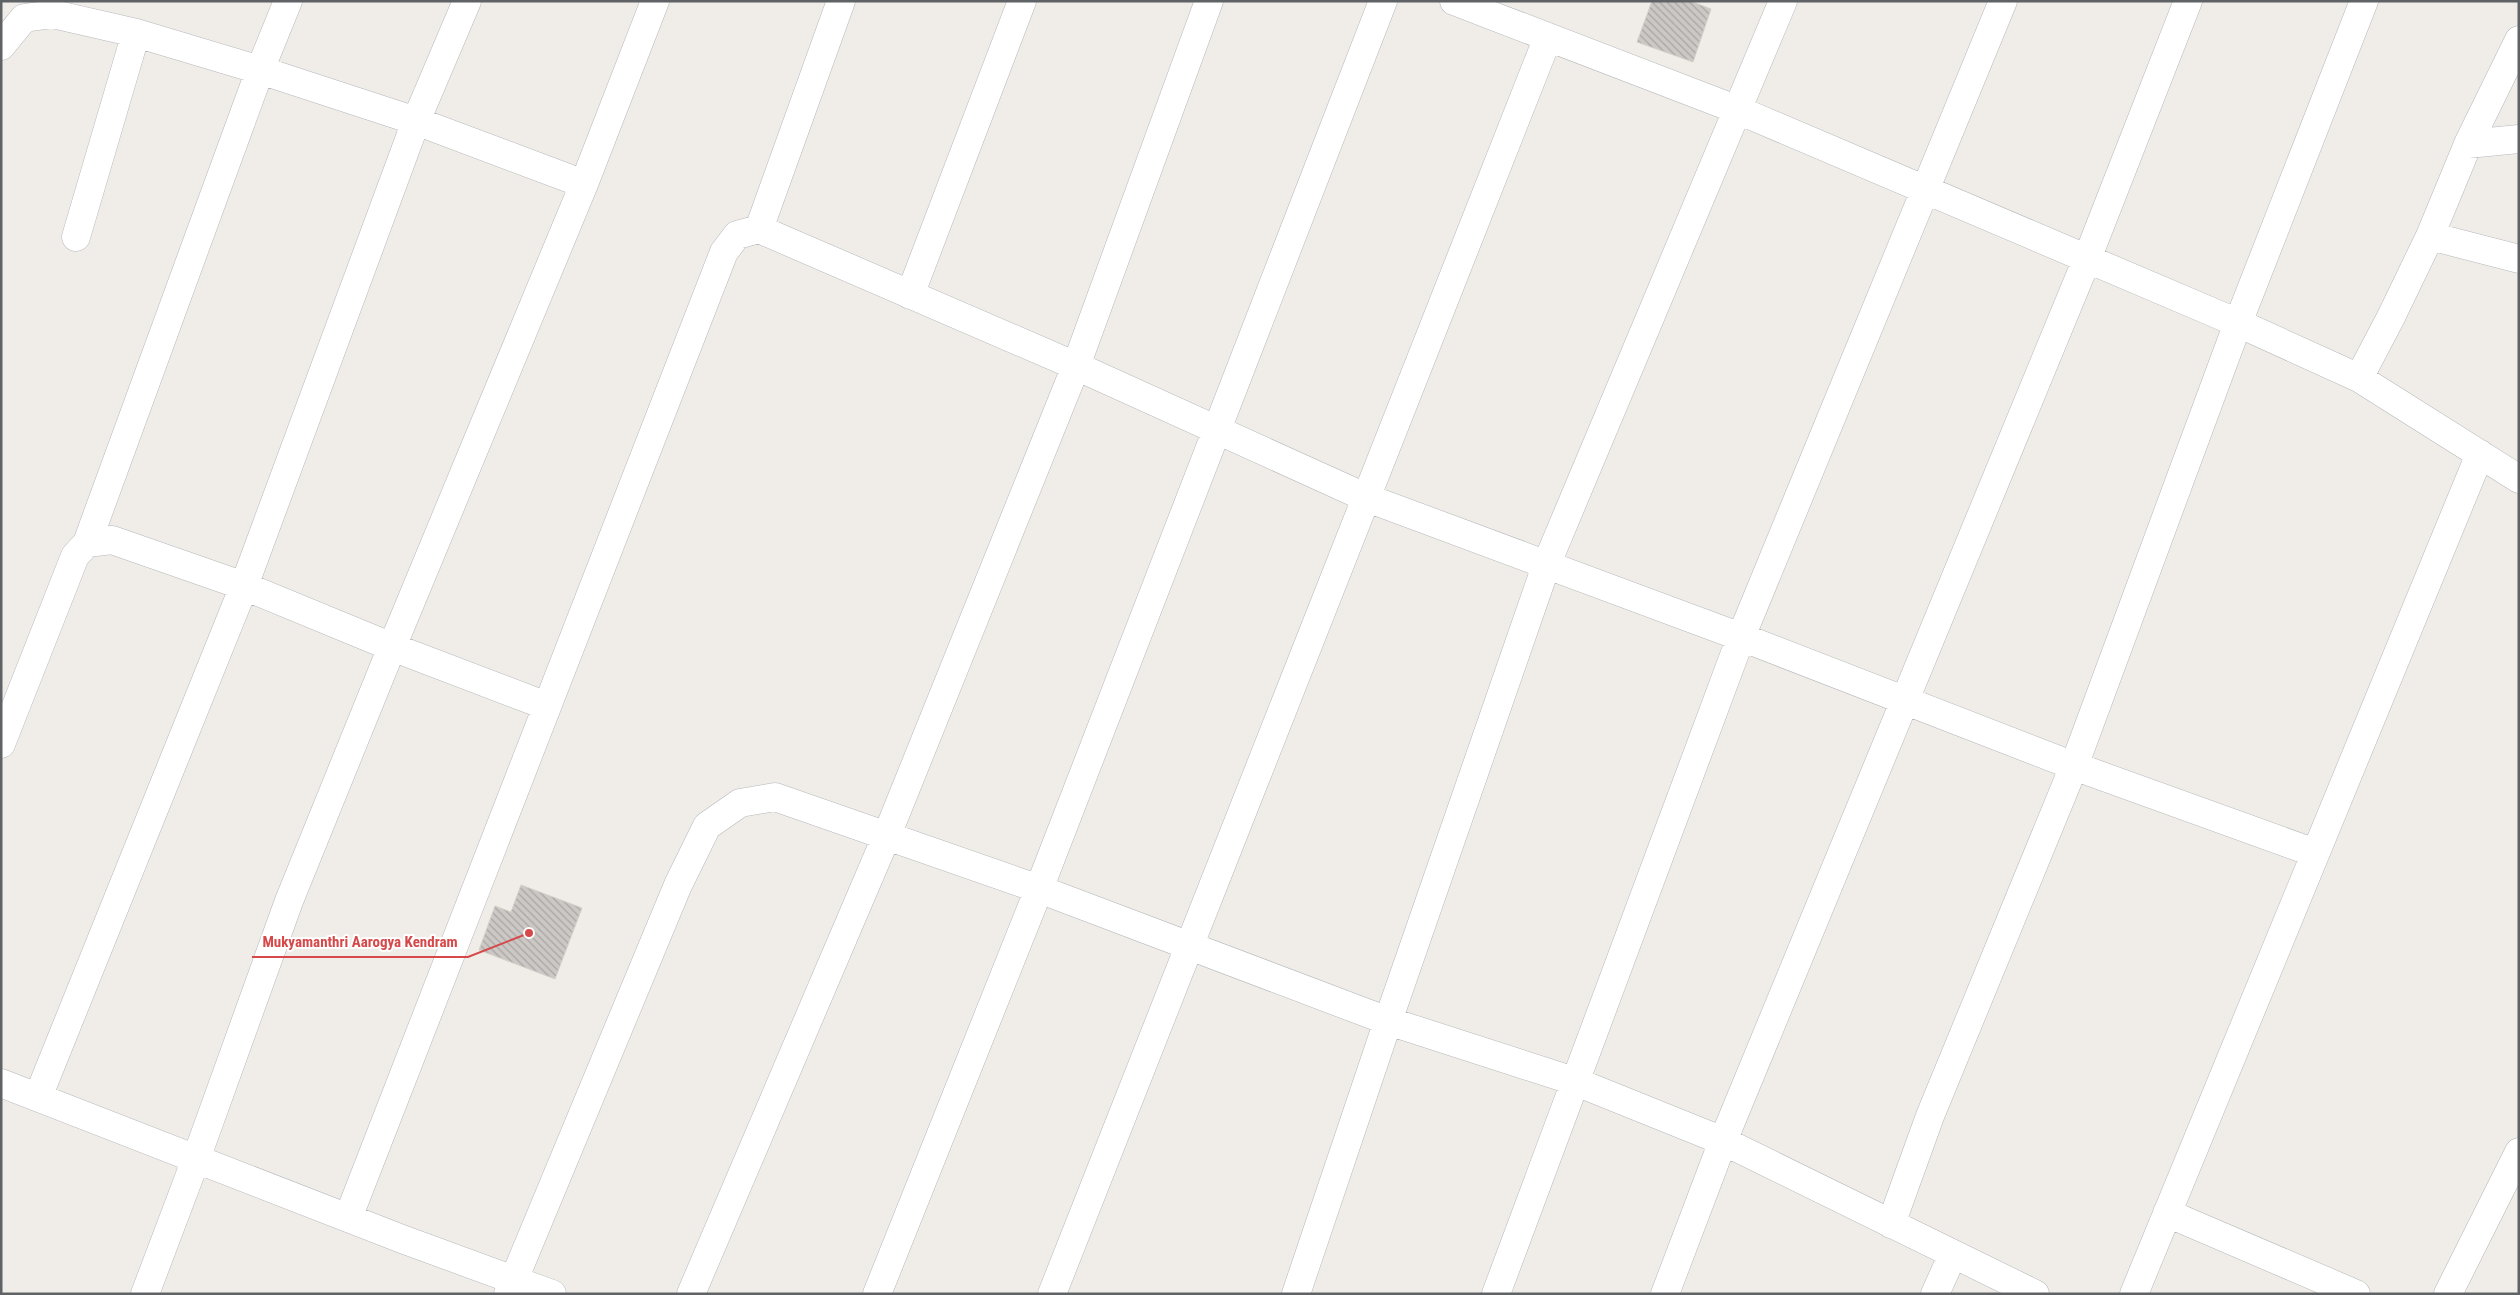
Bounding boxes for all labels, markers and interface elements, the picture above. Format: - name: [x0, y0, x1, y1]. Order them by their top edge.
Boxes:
- callout: Mukyamanthri Aarogya Kendram: [252, 927, 468, 957]
- text: Mukyamanthri Aarogya Kendram: [262, 933, 458, 951]

